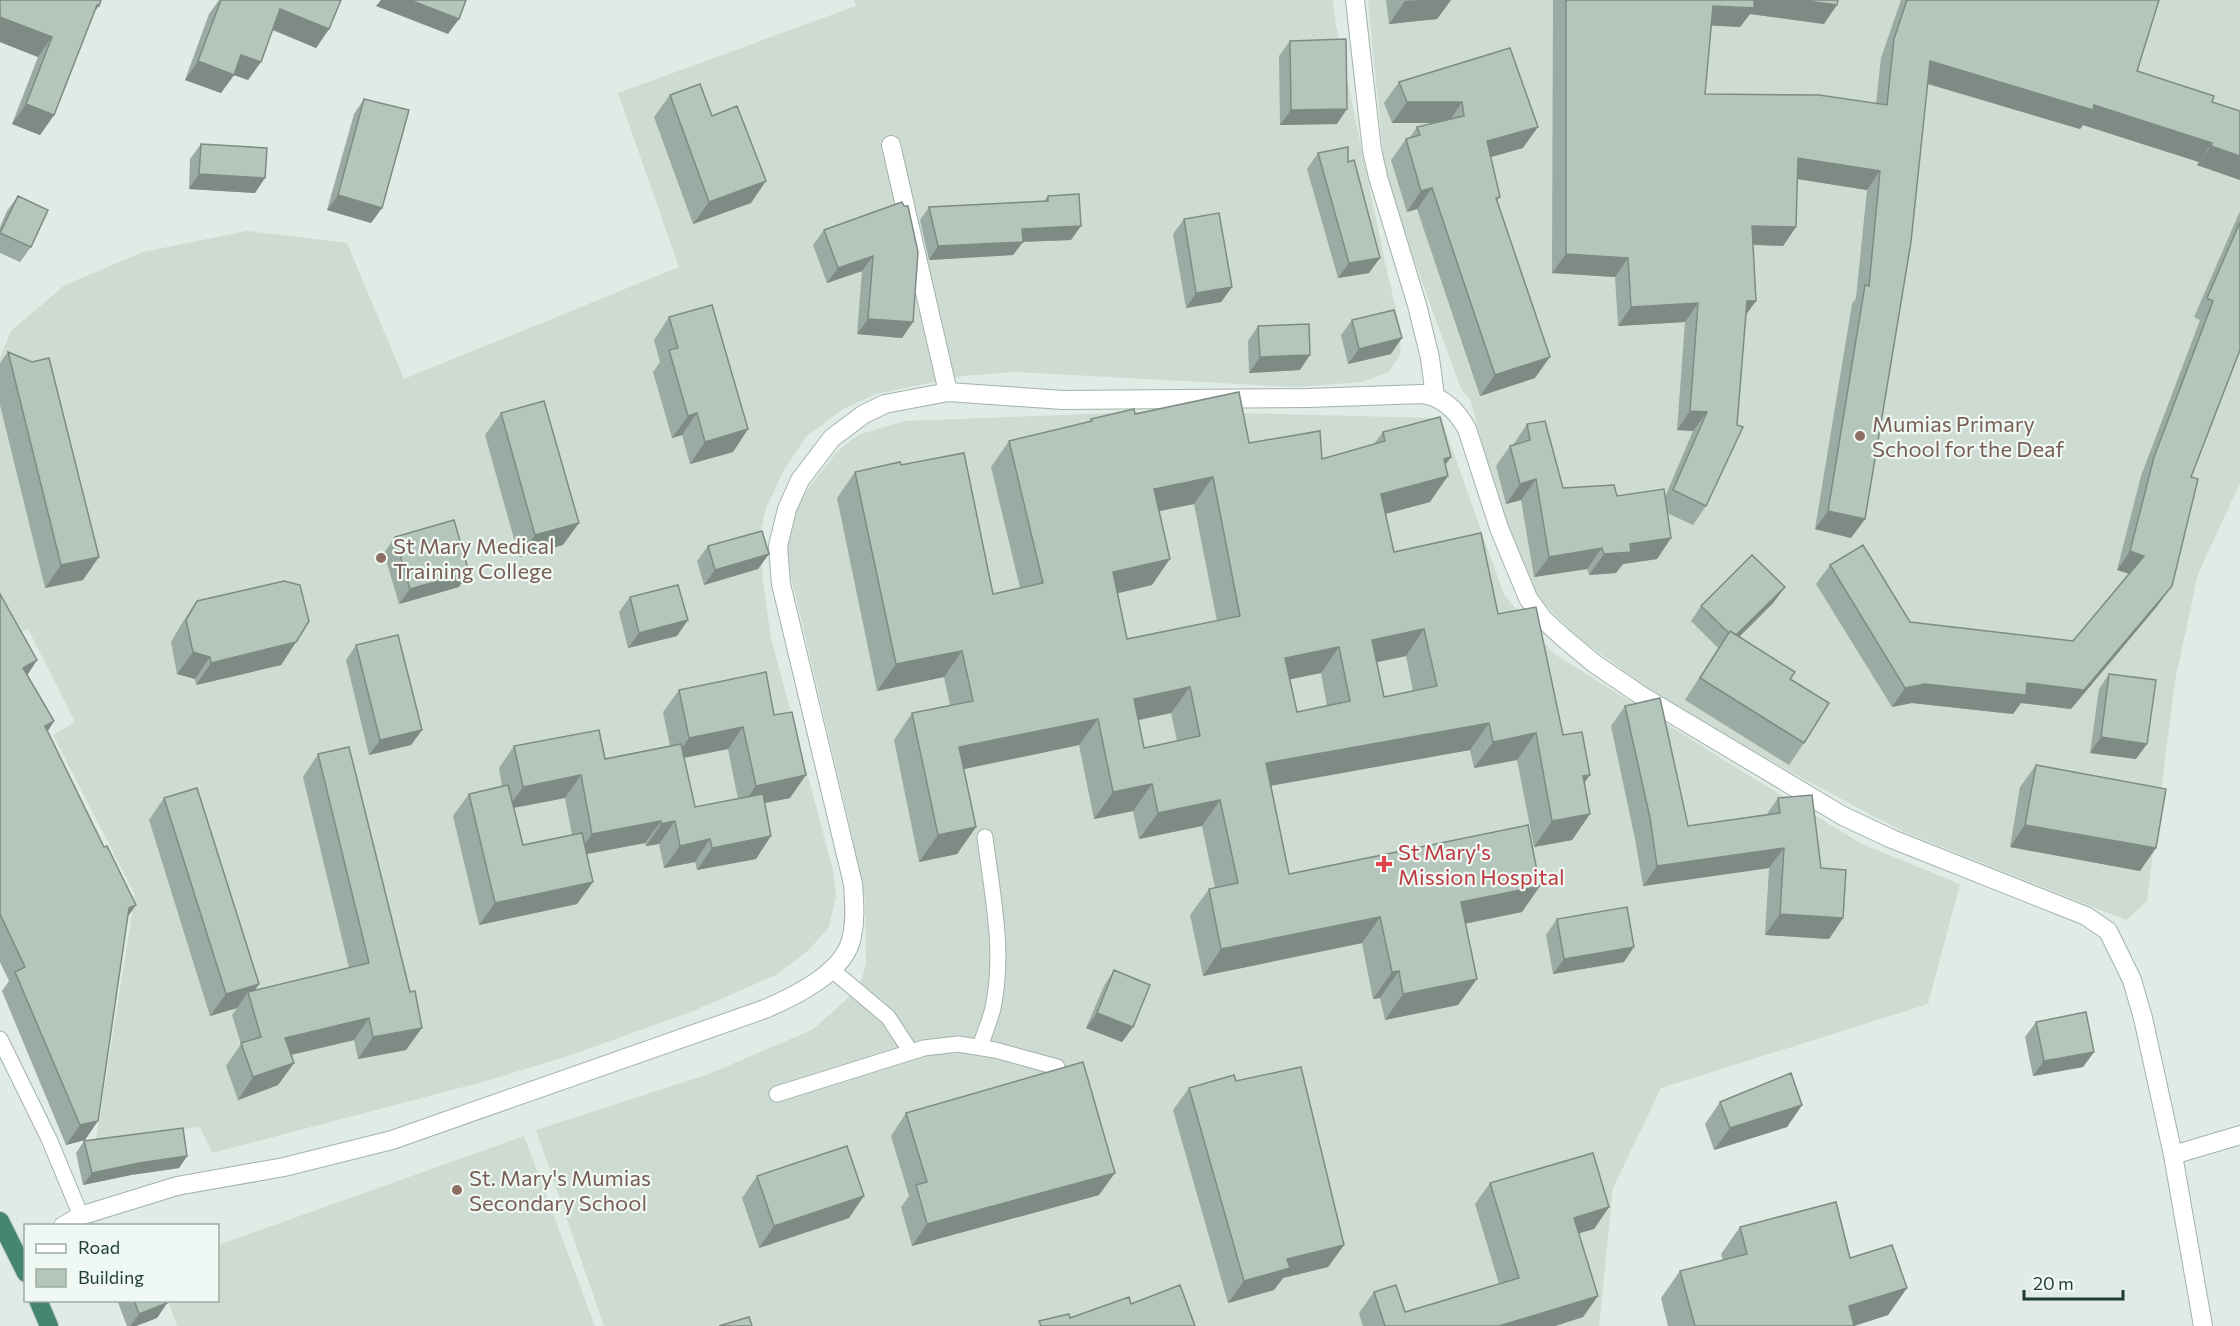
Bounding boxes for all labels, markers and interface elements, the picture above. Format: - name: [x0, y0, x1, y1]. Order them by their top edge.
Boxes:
- place label: Mumias Primary School for the Deaf: [1872, 410, 2065, 462]
- marker: Mumias Primary School for the Deaf: [1853, 429, 1867, 443]
- place label: St Mary Medical Training College: [393, 532, 555, 584]
- marker: St Mary Medical Training College: [374, 551, 388, 565]
- place label: St Mary's Mission Hospital: [1398, 838, 1565, 890]
- marker: St Mary's Mission Hospital: [1375, 855, 1393, 873]
- place label: St. Mary's Mumias Secondary School: [469, 1164, 651, 1216]
- marker: St. Mary's Mumias Secondary School: [450, 1183, 464, 1197]
- legend: [24, 1224, 219, 1302]
- text: Road: [78, 1236, 120, 1258]
- scale bar: [2024, 1263, 2123, 1301]
- text: Building: [78, 1266, 144, 1288]
- text: 20 m: [2033, 1272, 2074, 1294]

